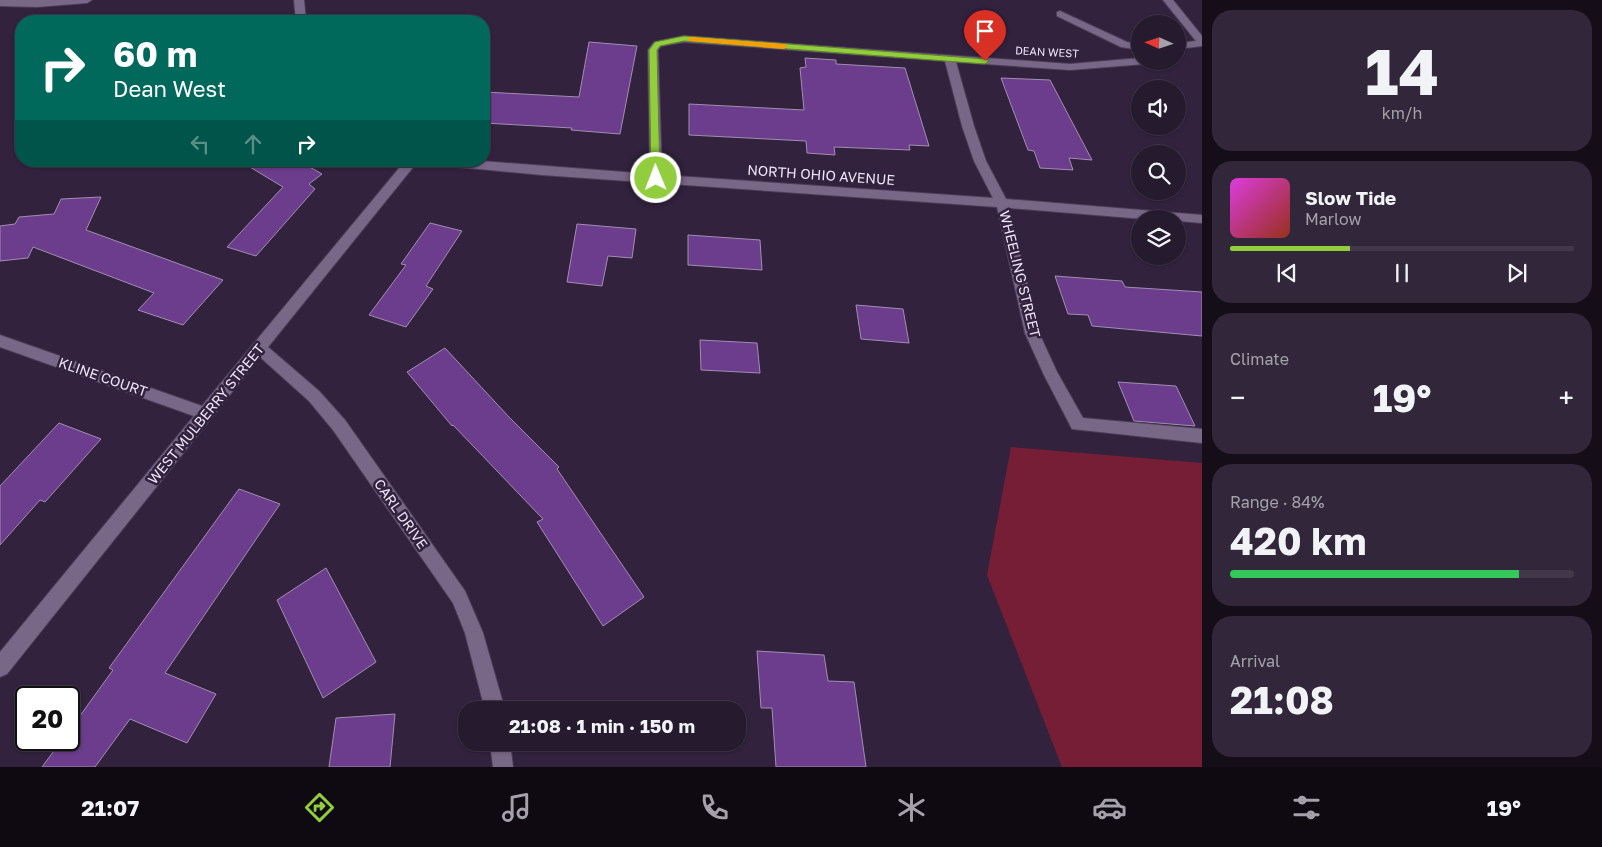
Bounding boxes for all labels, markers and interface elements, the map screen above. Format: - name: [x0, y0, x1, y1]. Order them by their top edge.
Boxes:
- pin: [964, 10, 1006, 61]
- north arrow: [1131, 15, 1186, 70]
- map controls: [1131, 15, 1186, 265]
- icon: arrive: [971, 17, 999, 45]
- text: 14: [1365, 31, 1439, 109]
- text: 60 m: [113, 33, 197, 75]
- icon: right: [30, 35, 95, 100]
- street label: DEAN WEST: [1015, 43, 1079, 60]
- text: Dean West: [113, 75, 226, 102]
- button: sound: [1131, 80, 1186, 135]
- text: km/h: [1382, 103, 1422, 123]
- icon: left: [186, 130, 214, 158]
- icon: ahead: [239, 130, 267, 158]
- icon: right: [292, 130, 320, 158]
- button: search: [1131, 145, 1186, 200]
- position arrow: [629, 151, 681, 203]
- street label: NORTH OHIO AVENUE: [747, 161, 895, 188]
- text: Slow Tide: [1305, 186, 1396, 209]
- street label: WHEELING STREET: [996, 209, 1045, 340]
- text: Marlow: [1305, 209, 1361, 229]
- button: layers: [1131, 210, 1186, 265]
- icon: previous: [1273, 259, 1301, 287]
- icon: pause: [1388, 259, 1416, 287]
- icon: next: [1503, 259, 1531, 287]
- street label: WEST MULBERRY STREET: [144, 340, 268, 487]
- text: Climate: [1230, 349, 1289, 369]
- street label: KLINE COURT: [56, 353, 150, 400]
- text: 19°: [1373, 375, 1431, 420]
- text: −: [1230, 381, 1245, 414]
- text: +: [1559, 381, 1574, 414]
- street label: CARL DRIVE: [371, 476, 432, 552]
- text: Range · 84%: [1230, 492, 1324, 512]
- text: 420 km: [1230, 518, 1366, 563]
- text: Arrival: [1230, 651, 1280, 671]
- text: 21:08: [1230, 677, 1334, 722]
- speed limit sign: 20: [15, 686, 80, 751]
- text: 21:08 · 1 min · 150 m: [509, 714, 695, 737]
- icon: directions: [302, 790, 337, 825]
- icon: music: [499, 790, 534, 825]
- icon: phone: [697, 790, 732, 825]
- icon: climate: [894, 790, 929, 825]
- icon: car: [1092, 790, 1127, 825]
- icon: filters: [1289, 790, 1324, 825]
- text: 21:07: [81, 794, 139, 821]
- text: 19°: [1487, 794, 1521, 821]

